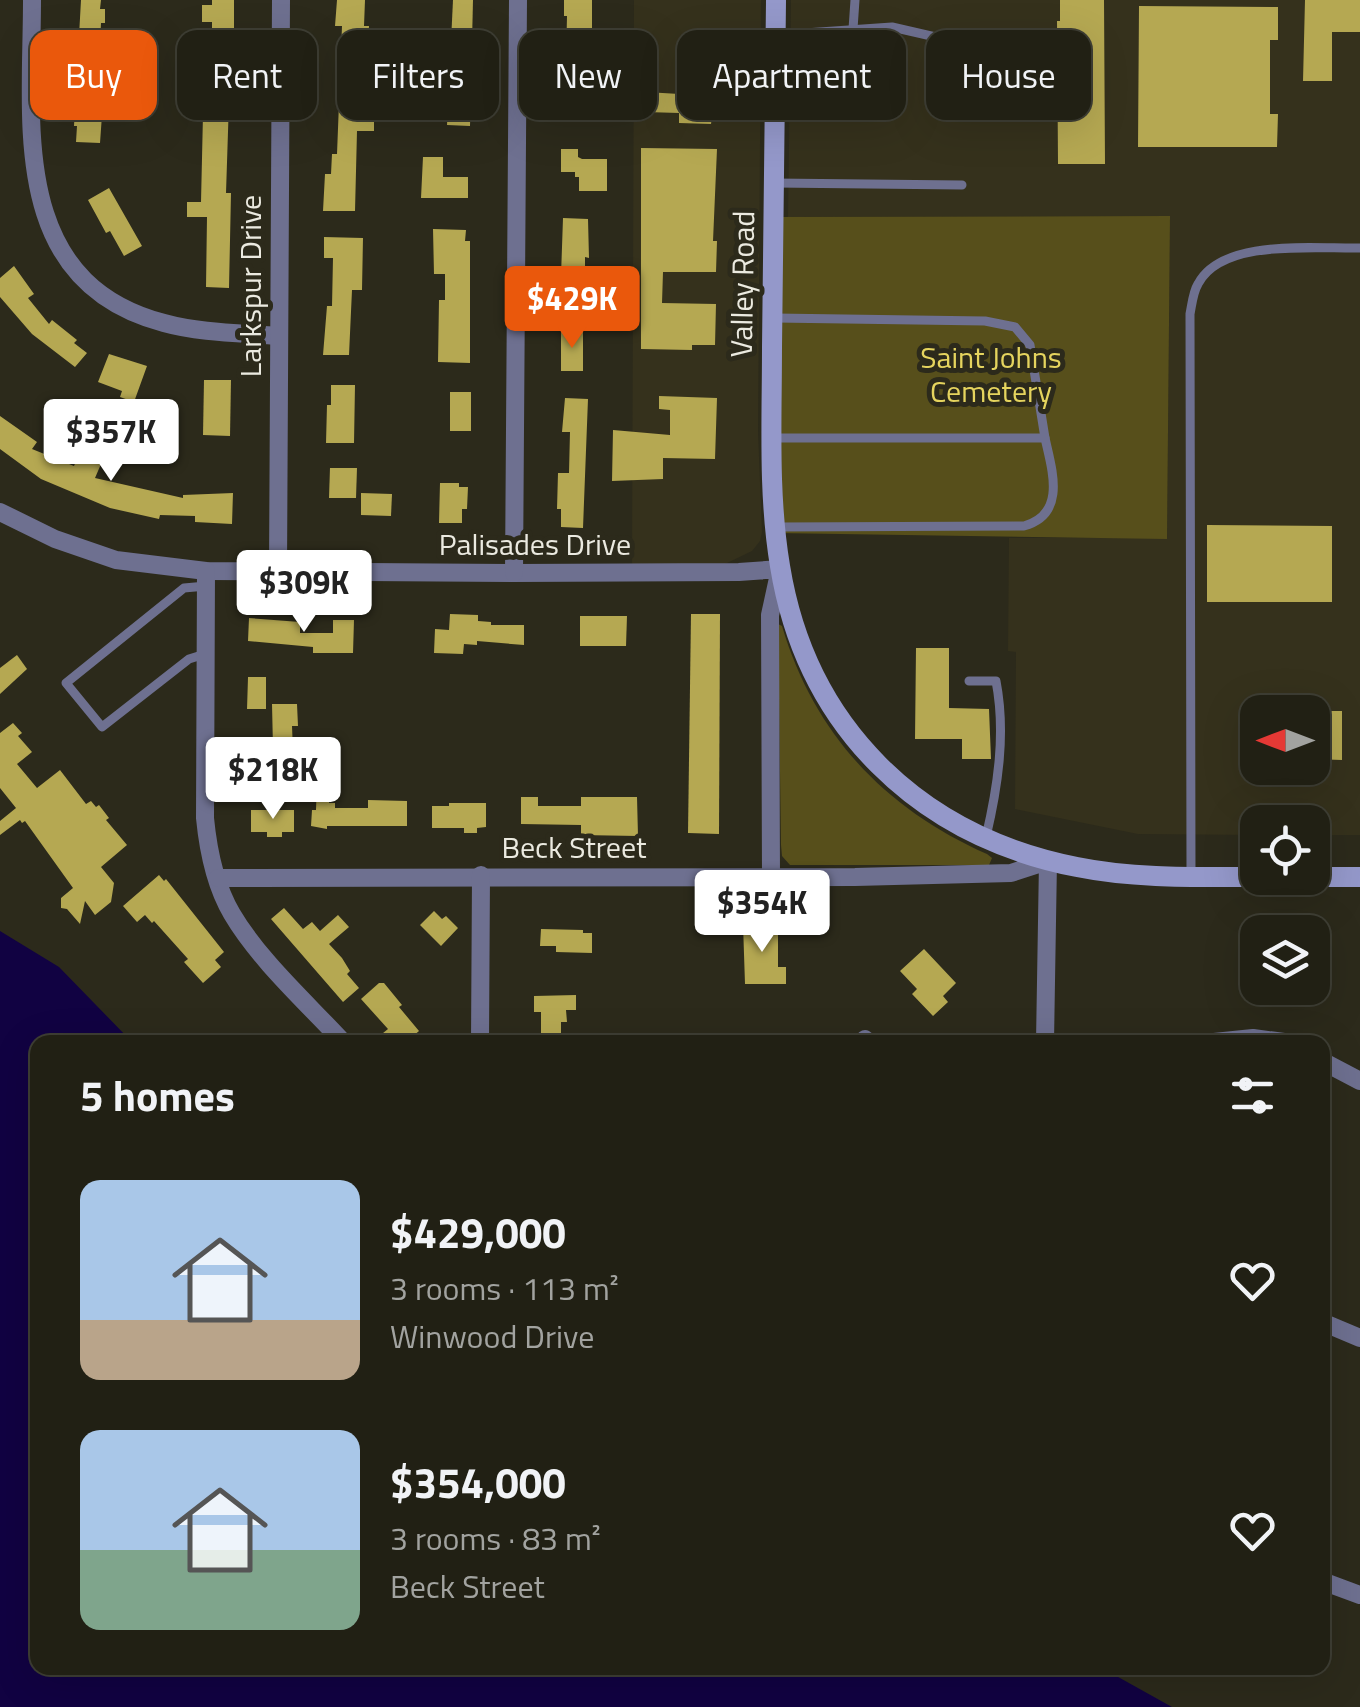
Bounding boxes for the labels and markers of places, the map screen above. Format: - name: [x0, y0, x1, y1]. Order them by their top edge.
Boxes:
- pin: $429K: [502, 266, 642, 351]
- pin: $357K: [41, 399, 181, 484]
- pin: $309K: [234, 550, 374, 635]
- pin: $218K: [203, 737, 343, 822]
- pin: $354K: [692, 870, 832, 955]

